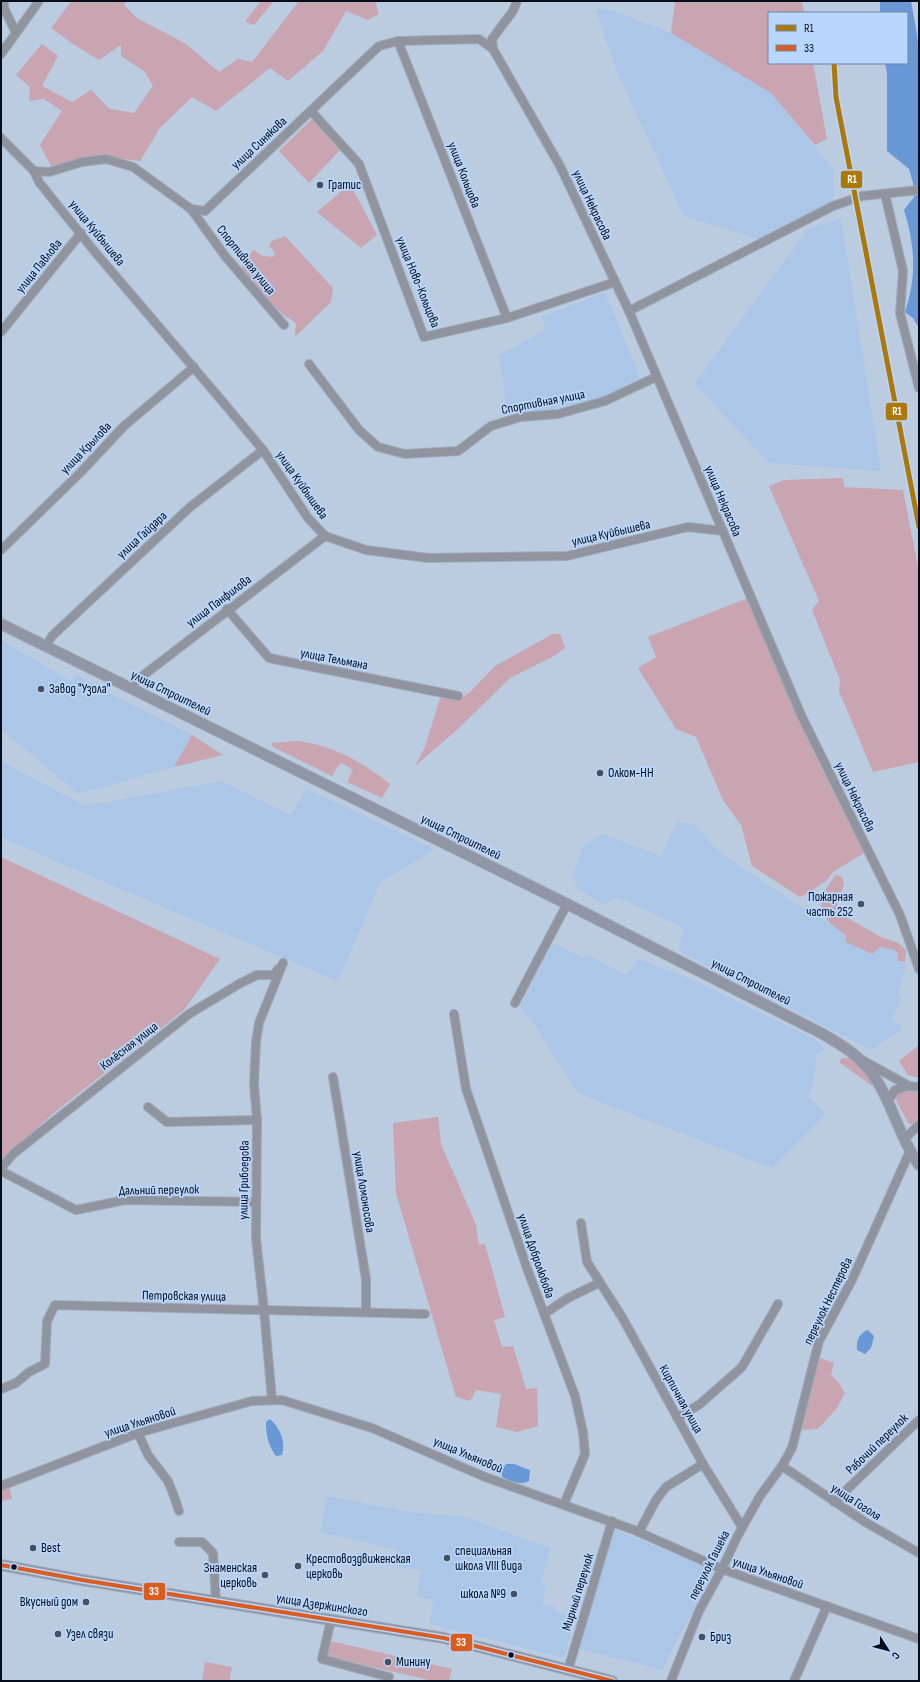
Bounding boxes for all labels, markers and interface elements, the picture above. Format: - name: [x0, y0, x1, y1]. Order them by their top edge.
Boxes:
- legend: [768, 12, 908, 64]
- text: R1: [804, 21, 815, 36]
- text: 33: [804, 41, 814, 56]
- street label: улица Синякова: [228, 113, 290, 173]
- street label: улица Кольцова: [444, 140, 484, 210]
- street label: улица Некрасова: [569, 167, 615, 243]
- line badge: R1: [840, 170, 863, 189]
- text: R1: [847, 173, 858, 186]
- place label: Гратис: [328, 177, 361, 193]
- marker: Гратис: [315, 180, 325, 190]
- street label: улица Куйбышева: [66, 197, 128, 269]
- street label: Спортивная улица: [213, 222, 279, 298]
- street label: улица Ново-Кольцова: [392, 234, 444, 330]
- street label: улица Павлова: [12, 236, 66, 296]
- street label: Спортивная улица: [500, 386, 586, 418]
- line badge: R1: [885, 402, 908, 421]
- text: R1: [892, 405, 903, 418]
- street label: улица Крылова: [57, 419, 115, 477]
- street label: улица Куйбышева: [272, 448, 332, 522]
- street label: улица Некрасова: [701, 463, 745, 539]
- street label: улица Гайдара: [114, 508, 170, 562]
- street label: улица Куйбышева: [570, 516, 652, 550]
- street label: улица Панфилова: [183, 571, 255, 631]
- street label: улица Тельмана: [299, 645, 369, 673]
- street label: улица Строителей: [128, 667, 214, 719]
- place label: Завод "Узола": [49, 681, 111, 697]
- marker: Завод "Узола": [36, 684, 46, 694]
- street label: улица Некрасова: [831, 760, 879, 834]
- place label: Олком-НН: [608, 765, 654, 781]
- marker: Олком-НН: [595, 768, 605, 778]
- street label: улица Строителей: [418, 811, 504, 863]
- place label: Пожарная часть 252: [806, 889, 853, 920]
- marker: Пожарная часть 252: [856, 899, 866, 909]
- street label: улица Строителей: [709, 955, 793, 1009]
- street label: Колёсная улица: [97, 1018, 161, 1074]
- street label: улица Грибоедова: [235, 1140, 253, 1220]
- street label: улица Ломоносова: [350, 1150, 378, 1234]
- street label: Дальний переулок: [119, 1181, 199, 1199]
- street label: улица Добролюбова: [514, 1212, 558, 1300]
- street label: переулок Нестерова: [800, 1255, 856, 1347]
- street label: Петровская улица: [142, 1287, 226, 1305]
- street label: Кирпичная улица: [656, 1362, 706, 1436]
- street label: улица Ульяновой: [102, 1403, 178, 1441]
- street label: Рабочий переулок: [842, 1410, 912, 1478]
- street label: улица Ульяновой: [431, 1433, 505, 1477]
- street label: улица Гоголя: [828, 1480, 884, 1524]
- street label: переулок Гашека: [685, 1528, 733, 1602]
- place label: Best: [41, 1540, 61, 1556]
- marker: Best: [28, 1543, 38, 1553]
- place label: специальная школа VIII вида: [455, 1543, 522, 1574]
- place label: Крестовоздвиженская церковь: [306, 1551, 411, 1582]
- street label: Мирный переулок: [559, 1551, 597, 1633]
- marker: специальная школа VIII вида: [442, 1553, 452, 1563]
- street label: улица Ульяновой: [730, 1553, 806, 1593]
- place label: Знаменская церковь: [204, 1560, 257, 1591]
- marker: Крестовоздвиженская церковь: [293, 1561, 303, 1571]
- unlabelled marker: [9, 1562, 19, 1572]
- marker: Знаменская церковь: [260, 1570, 270, 1580]
- line badge: 33: [143, 1582, 166, 1601]
- text: 33: [149, 1585, 159, 1598]
- place label: школа №9: [460, 1586, 506, 1602]
- marker: школа №9: [509, 1589, 519, 1599]
- street label: улица Дзержинского: [275, 1590, 369, 1620]
- place label: Вкусный дом: [20, 1594, 78, 1610]
- marker: Вкусный дом: [81, 1597, 91, 1607]
- place label: Узел связи: [66, 1626, 113, 1642]
- marker: Узел связи: [53, 1629, 63, 1639]
- place label: Бриз: [710, 1629, 732, 1645]
- north arrow: [868, 1630, 908, 1670]
- marker: Бриз: [697, 1632, 707, 1642]
- line badge: 33: [450, 1633, 473, 1652]
- text: 33: [456, 1636, 466, 1649]
- text: С: [889, 1649, 903, 1662]
- unlabelled marker: [506, 1650, 516, 1660]
- place label: Минину: [396, 1654, 430, 1670]
- marker: Минину: [383, 1657, 393, 1667]

